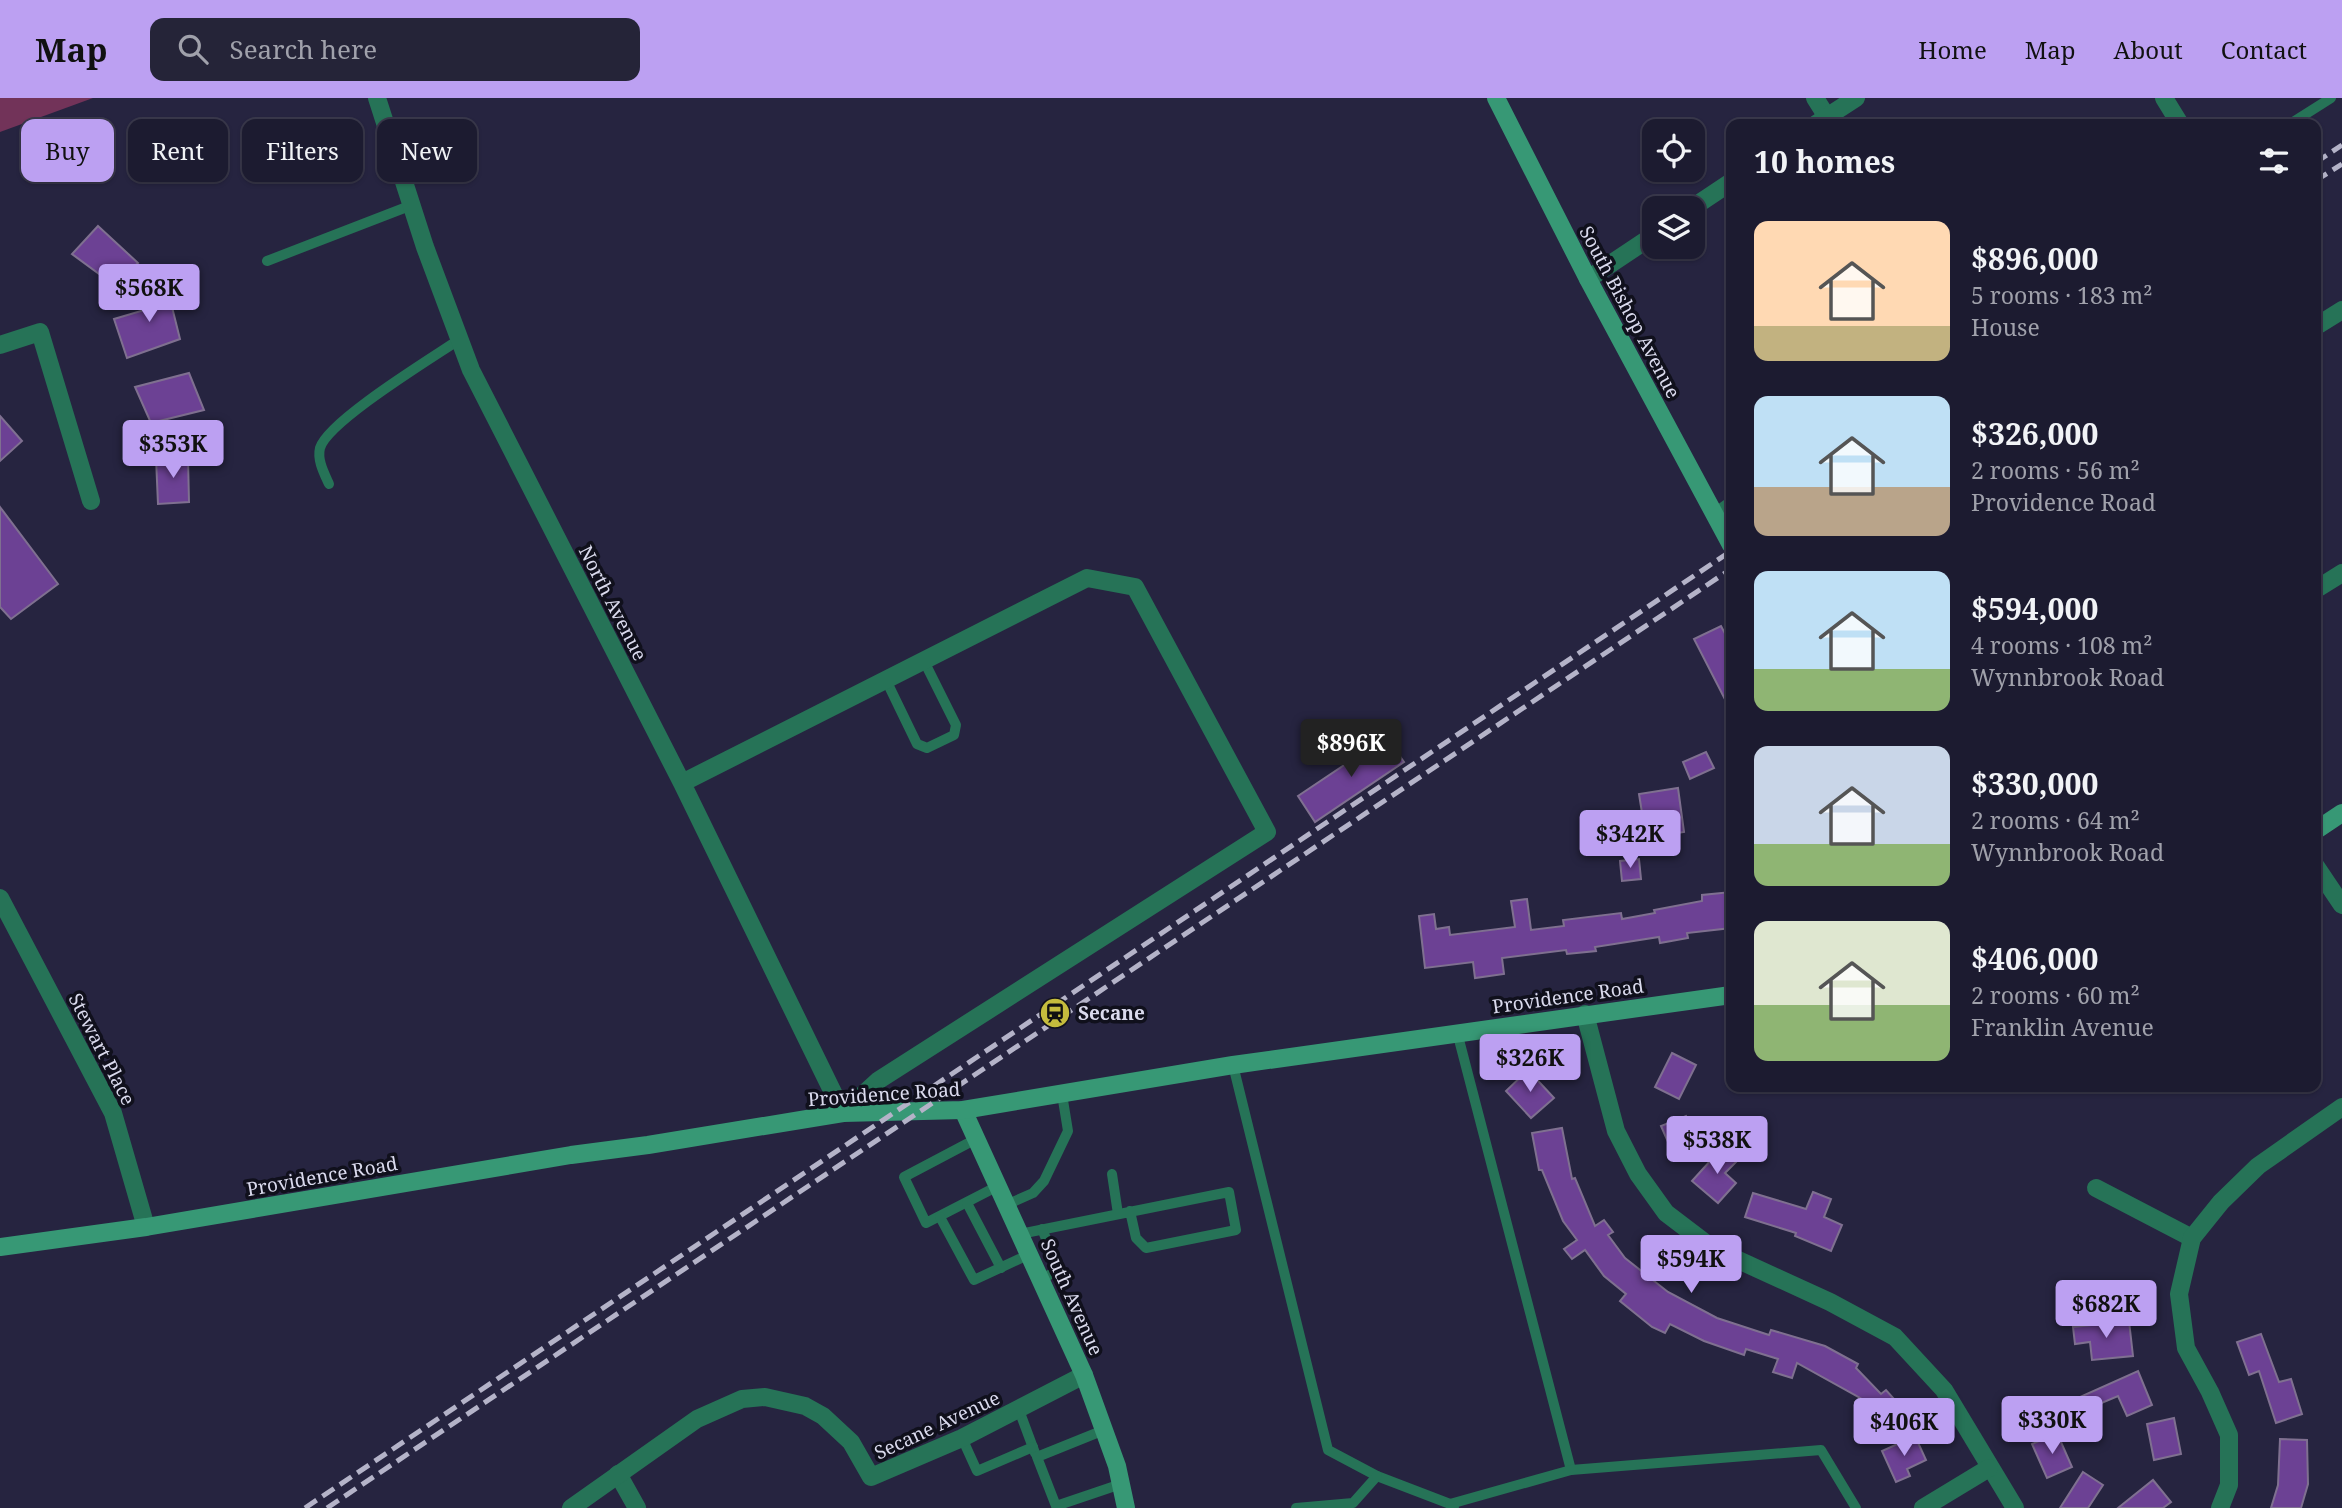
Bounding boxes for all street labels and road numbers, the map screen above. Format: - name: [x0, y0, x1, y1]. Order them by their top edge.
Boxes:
- street label: South Bishop Avenue: [1574, 221, 1686, 403]
- street label: North Avenue: [573, 541, 653, 665]
- street label: Providence Road: [1491, 972, 1646, 1020]
- street label: Stewart Place: [63, 989, 141, 1109]
- street label: Providence Road: [807, 1076, 961, 1112]
- street label: Providence Road: [244, 1150, 400, 1202]
- street label: South Avenue: [1035, 1235, 1109, 1359]
- street label: Secane Avenue: [870, 1385, 1004, 1465]

